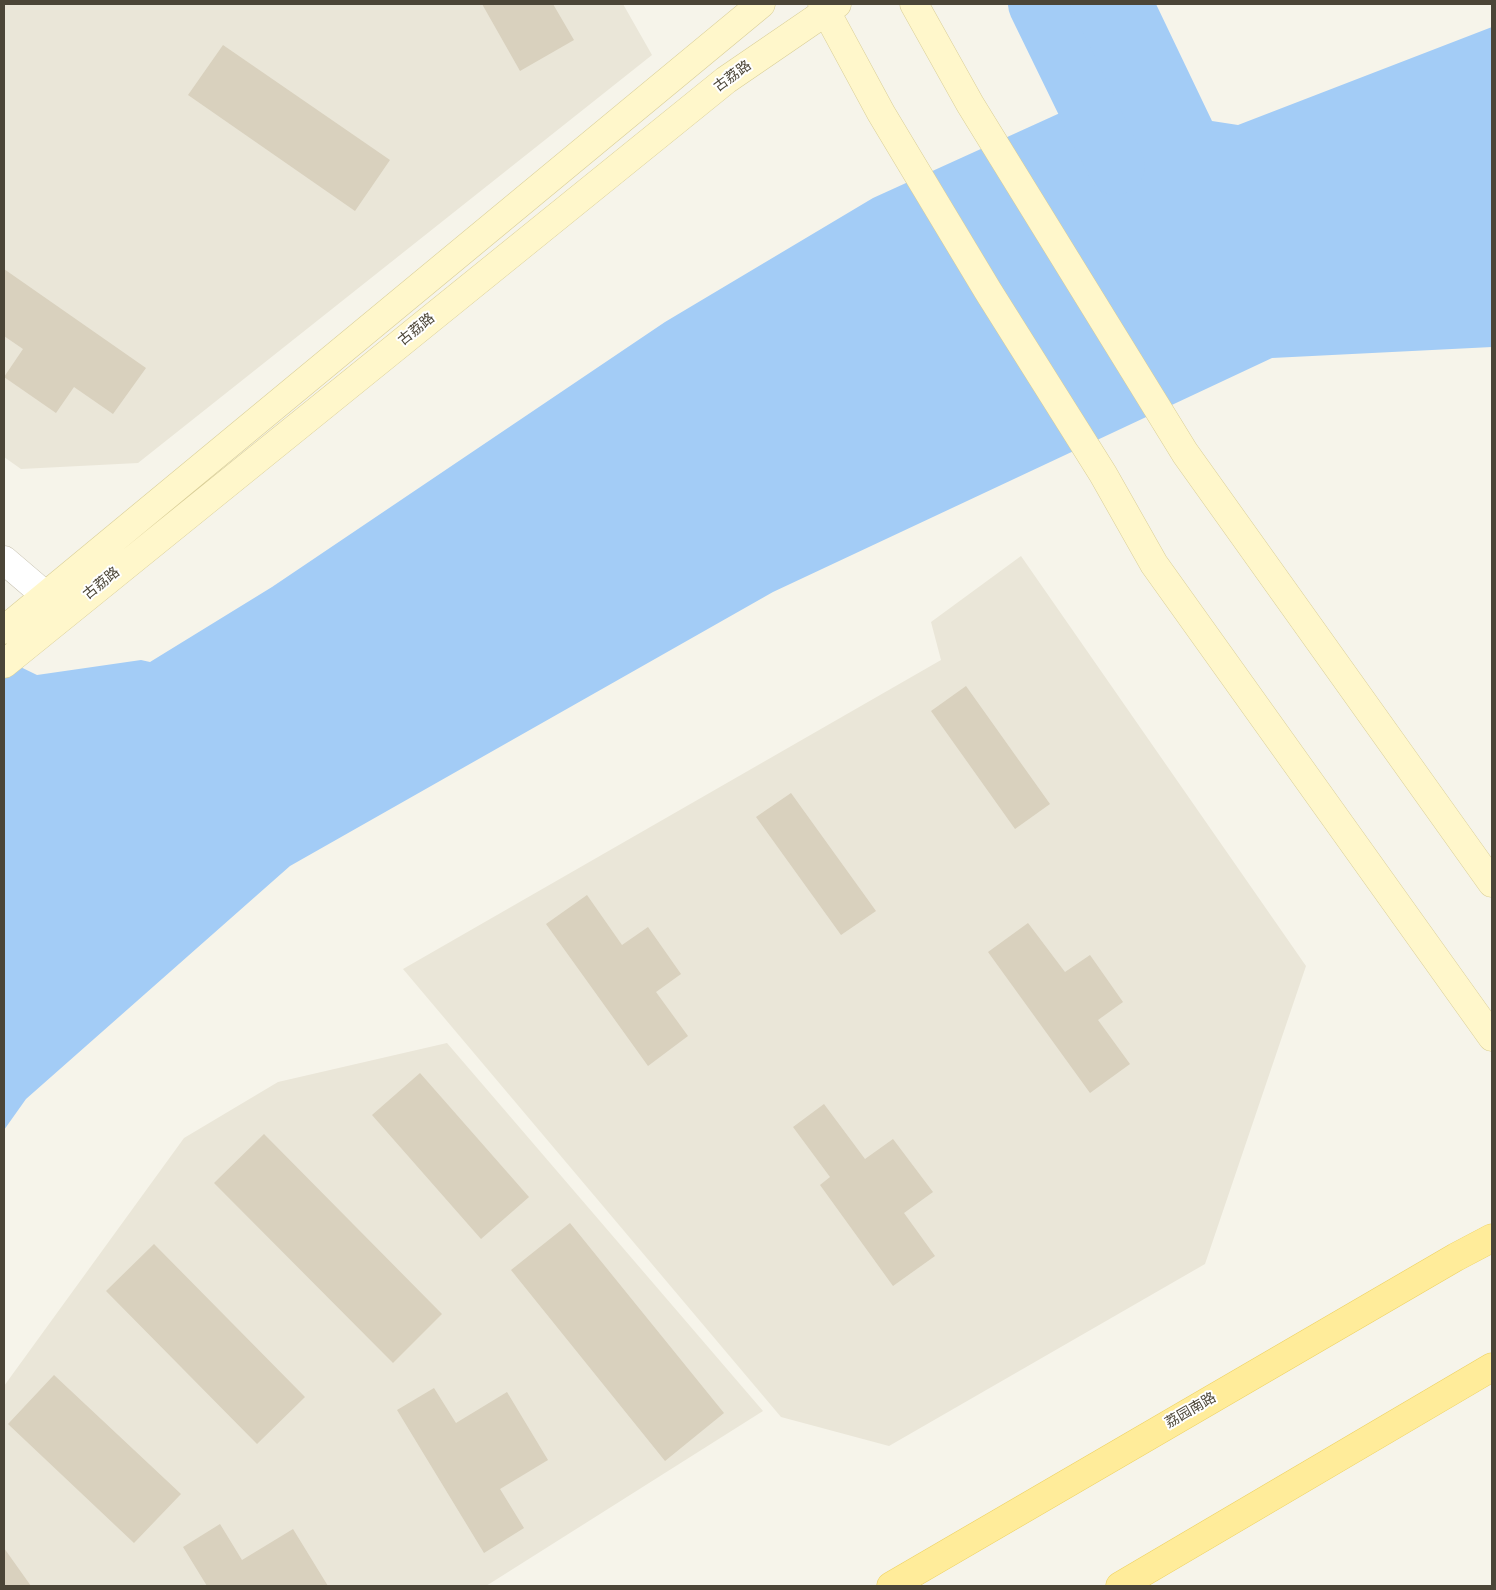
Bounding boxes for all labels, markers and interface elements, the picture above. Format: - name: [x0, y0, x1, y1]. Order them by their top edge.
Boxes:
- street label: 古荔路: [711, 58, 755, 96]
- street label: 古荔路: [395, 310, 439, 350]
- street label: 古荔路: [80, 564, 124, 604]
- street label: 荔园南路: [1163, 1390, 1219, 1432]

